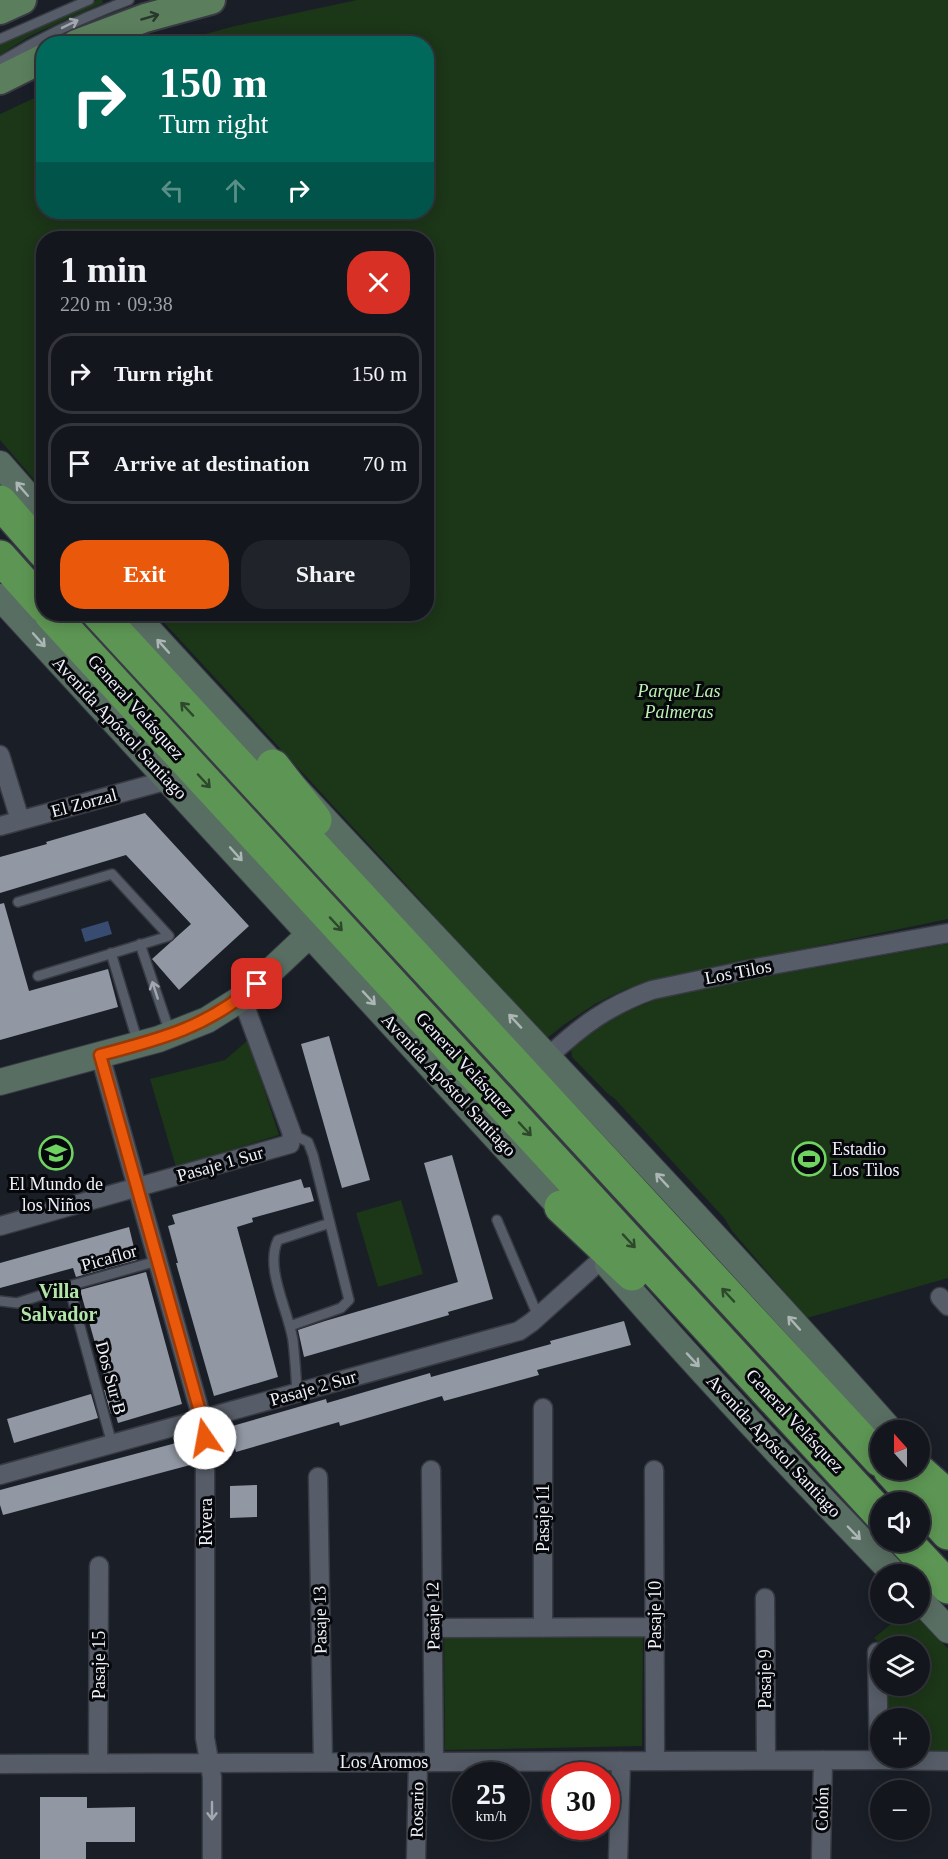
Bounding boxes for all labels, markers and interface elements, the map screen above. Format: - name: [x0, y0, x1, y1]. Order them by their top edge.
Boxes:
- one-way arrow: [141, 11, 160, 22]
- one-way arrow: [60, 18, 78, 30]
- icon: right: [60, 60, 138, 138]
- text: 150 m: [159, 60, 268, 106]
- text: Turn right: [159, 109, 268, 139]
- icon: left: [156, 174, 189, 207]
- icon: ahead: [219, 174, 252, 207]
- icon: right: [282, 174, 315, 207]
- text: 1 min: [60, 250, 147, 290]
- button: close: [347, 251, 410, 314]
- text: 220 m · 09:38: [60, 293, 173, 315]
- icon: right: [63, 357, 96, 390]
- text: Turn right: [114, 361, 213, 386]
- text: 150 m: [351, 361, 407, 386]
- icon: arrive: [63, 447, 96, 480]
- text: Arrive at destination: [114, 451, 310, 476]
- text: 70 m: [362, 451, 407, 476]
- one-way arrow: [15, 482, 29, 497]
- button: Exit: [60, 540, 229, 609]
- button: Share: [241, 540, 410, 609]
- one-way arrow: [32, 633, 46, 648]
- one-way arrow: [156, 638, 170, 653]
- street label: General Velásquez: [84, 650, 188, 764]
- street label: Avenida Apóstol Santiago: [49, 653, 191, 803]
- park label: Parque Las Palmeras: [637, 681, 720, 722]
- one-way arrow: [180, 702, 194, 717]
- one-way arrow: [196, 773, 211, 788]
- street label: El Zorzal: [49, 785, 119, 821]
- one-way arrow: [229, 847, 243, 862]
- one-way arrow: [329, 916, 343, 931]
- street label: Los Tilos: [703, 956, 773, 988]
- pin: [231, 958, 282, 1009]
- icon: arrive: [240, 967, 273, 1000]
- one-way arrow: [149, 981, 160, 1000]
- one-way arrow: [362, 990, 376, 1005]
- street label: General Velásquez: [412, 1008, 518, 1120]
- street label: Avenida Apóstol Santiago: [378, 1010, 520, 1160]
- one-way arrow: [508, 1014, 522, 1029]
- one-way arrow: [518, 1121, 532, 1136]
- school or university icon: El Mundo de los Niños: [38, 1135, 74, 1171]
- place label: Estadio Los Tilos: [832, 1139, 900, 1180]
- sports icon: Estadio Los Tilos: [791, 1141, 827, 1177]
- street label: Pasaje 1 Sur: [174, 1142, 266, 1186]
- one-way arrow: [655, 1172, 669, 1187]
- place label: El Mundo de los Niños: [9, 1174, 103, 1215]
- one-way arrow: [622, 1234, 636, 1249]
- street label: Picaflor: [79, 1241, 139, 1275]
- district label: Villa Salvador: [21, 1280, 97, 1325]
- one-way arrow: [721, 1288, 735, 1303]
- one-way arrow: [787, 1316, 801, 1331]
- street label: Dos Sur B: [92, 1339, 130, 1417]
- one-way arrow: [686, 1352, 700, 1367]
- street label: General Velásquez: [742, 1365, 848, 1477]
- street label: Pasaje 2 Sur: [267, 1366, 359, 1410]
- street label: Avenida Apóstol Santiago: [703, 1371, 845, 1521]
- position arrow: [173, 1406, 237, 1470]
- north arrow: [870, 1420, 930, 1480]
- map controls: [870, 1420, 930, 1840]
- street label: Pasaje 11: [533, 1484, 553, 1552]
- button: sound: [870, 1492, 930, 1552]
- street label: Rivera: [196, 1498, 216, 1546]
- one-way arrow: [847, 1526, 862, 1541]
- button: search: [870, 1564, 930, 1624]
- street label: Pasaje 10: [645, 1581, 665, 1649]
- street label: Pasaje 12: [422, 1582, 444, 1650]
- street label: Pasaje 13: [309, 1586, 331, 1654]
- street label: Pasaje 15: [89, 1631, 109, 1699]
- button: layers: [870, 1636, 930, 1696]
- street label: Pasaje 9: [755, 1649, 775, 1709]
- button: +: [870, 1708, 930, 1768]
- street label: Los Aromos: [340, 1752, 428, 1772]
- speed limit sign: 30: [542, 1762, 620, 1840]
- text: 25: [476, 1777, 506, 1810]
- button: −: [870, 1780, 930, 1840]
- street label: Rosario: [407, 1782, 427, 1838]
- street label: Colón: [812, 1787, 832, 1831]
- one-way arrow: [206, 1800, 218, 1820]
- text: km/h: [476, 1808, 506, 1824]

